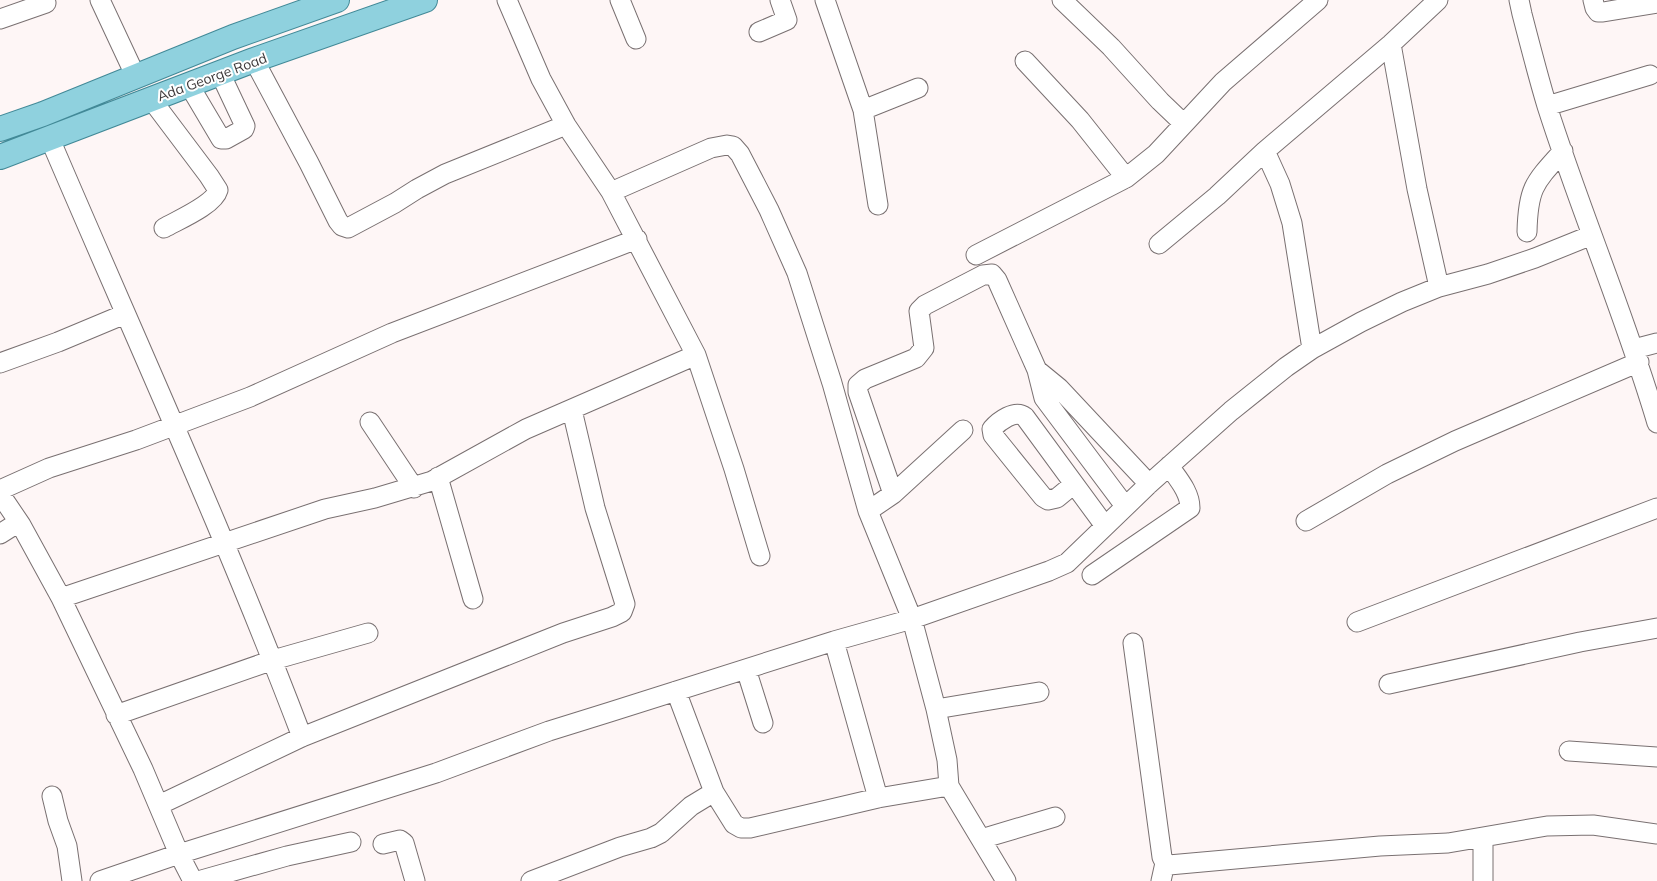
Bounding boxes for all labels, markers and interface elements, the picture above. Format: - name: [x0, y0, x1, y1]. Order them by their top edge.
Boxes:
- street label: Ada George Road: [155, 49, 269, 105]

